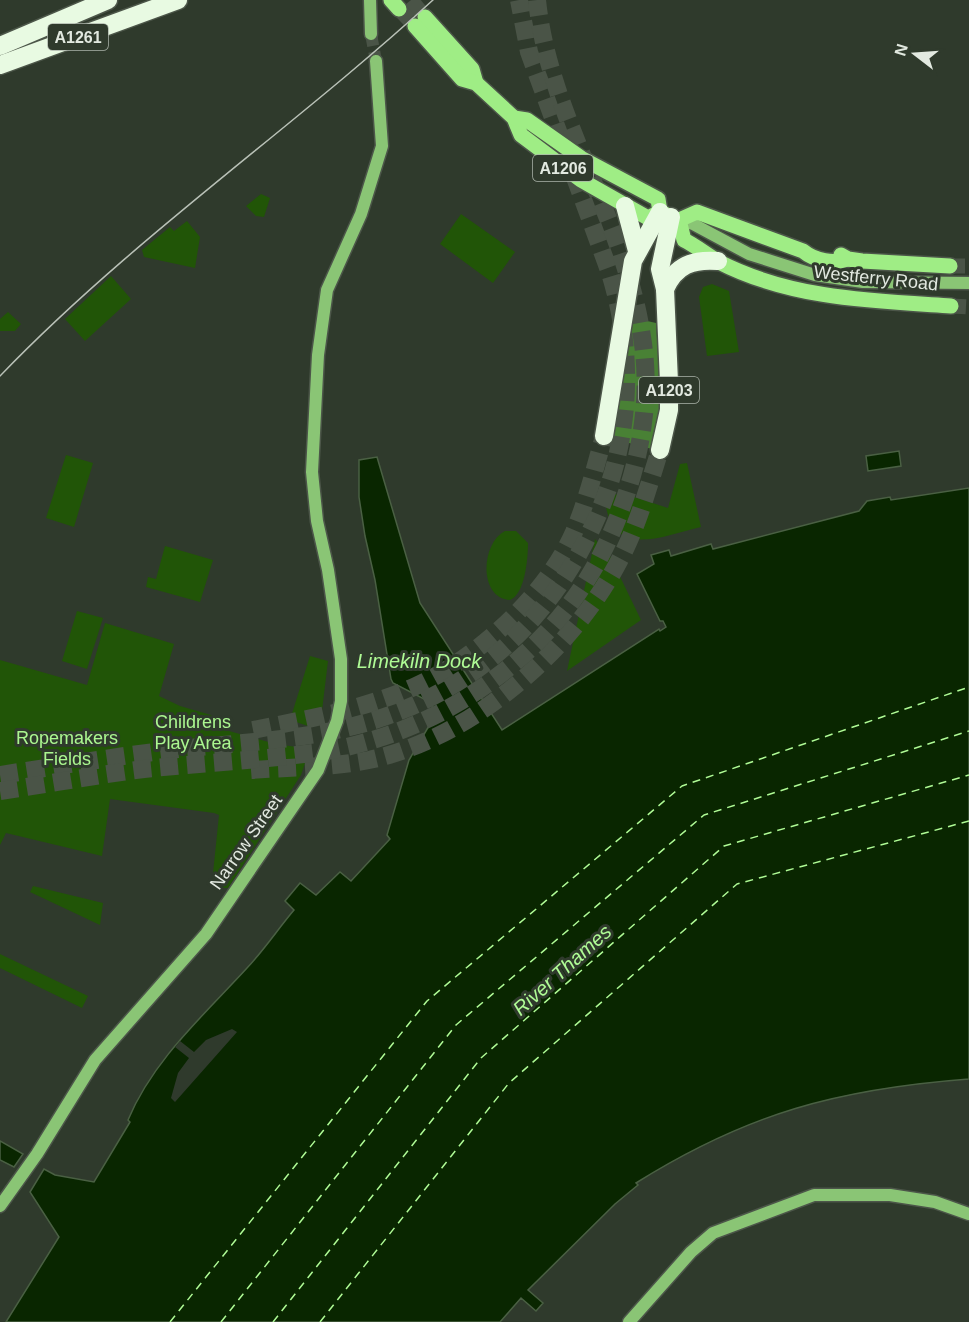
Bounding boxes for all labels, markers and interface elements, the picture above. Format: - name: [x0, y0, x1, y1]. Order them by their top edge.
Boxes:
- road number: A1261: [48, 24, 108, 50]
- north arrow: [885, 24, 945, 84]
- text: N: [891, 42, 911, 58]
- road number: A1206: [533, 155, 593, 181]
- street label: Westferry Road: [813, 262, 939, 294]
- road number: A1203: [639, 377, 699, 403]
- water label: Limekiln Dock: [357, 650, 482, 672]
- park label: Childrens Play Area: [154, 712, 233, 753]
- park label: Ropemakers Fields: [16, 728, 118, 769]
- street label: Narrow Street: [206, 791, 286, 893]
- water label: River Thames: [508, 920, 616, 1020]

